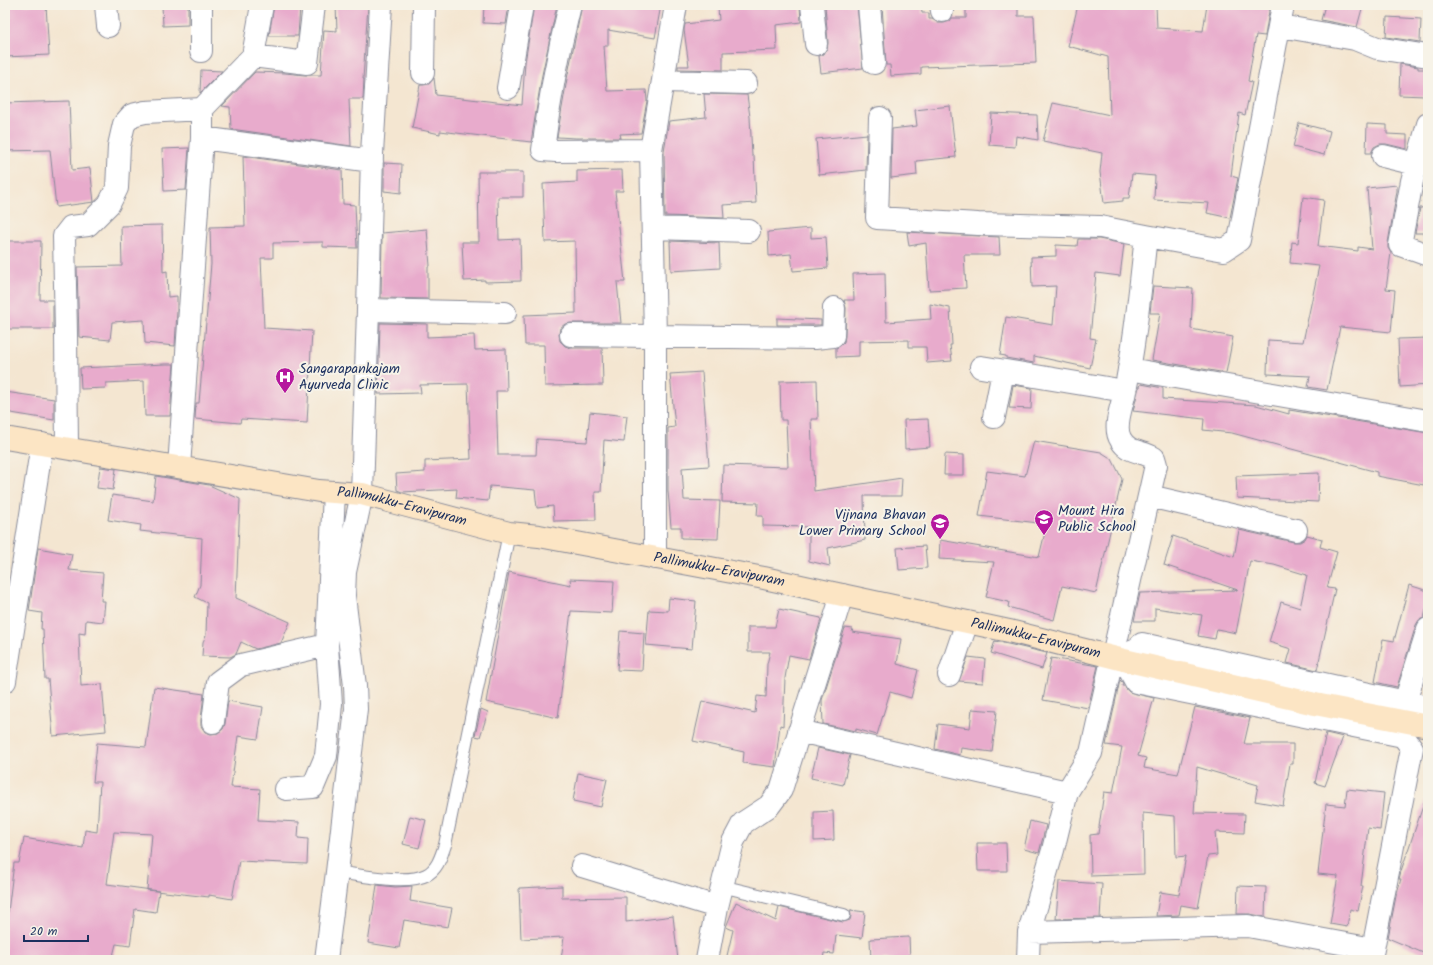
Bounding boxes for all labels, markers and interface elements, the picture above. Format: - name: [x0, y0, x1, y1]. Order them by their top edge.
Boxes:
- place label: Sangarapankajam Ayurveda Clinic: [299, 358, 400, 396]
- hospital icon: Sangarapankajam Ayurveda Clinic: [274, 366, 296, 394]
- street label: Pallimukku-Eravipuram: [336, 481, 469, 532]
- place label: Mount Hira Public School: [1058, 500, 1136, 538]
- place label: Vijnana Bhavan Lower Primary School: [799, 504, 927, 542]
- school or university icon: Mount Hira Public School: [1033, 508, 1055, 536]
- school or university icon: Vijnana Bhavan Lower Primary School: [929, 512, 951, 540]
- street label: Pallimukku-Eravipuram: [652, 547, 787, 593]
- street label: Pallimukku-Eravipuram: [969, 612, 1103, 665]
- scale bar: [24, 917, 88, 943]
- text: 20 m: [30, 922, 58, 941]

